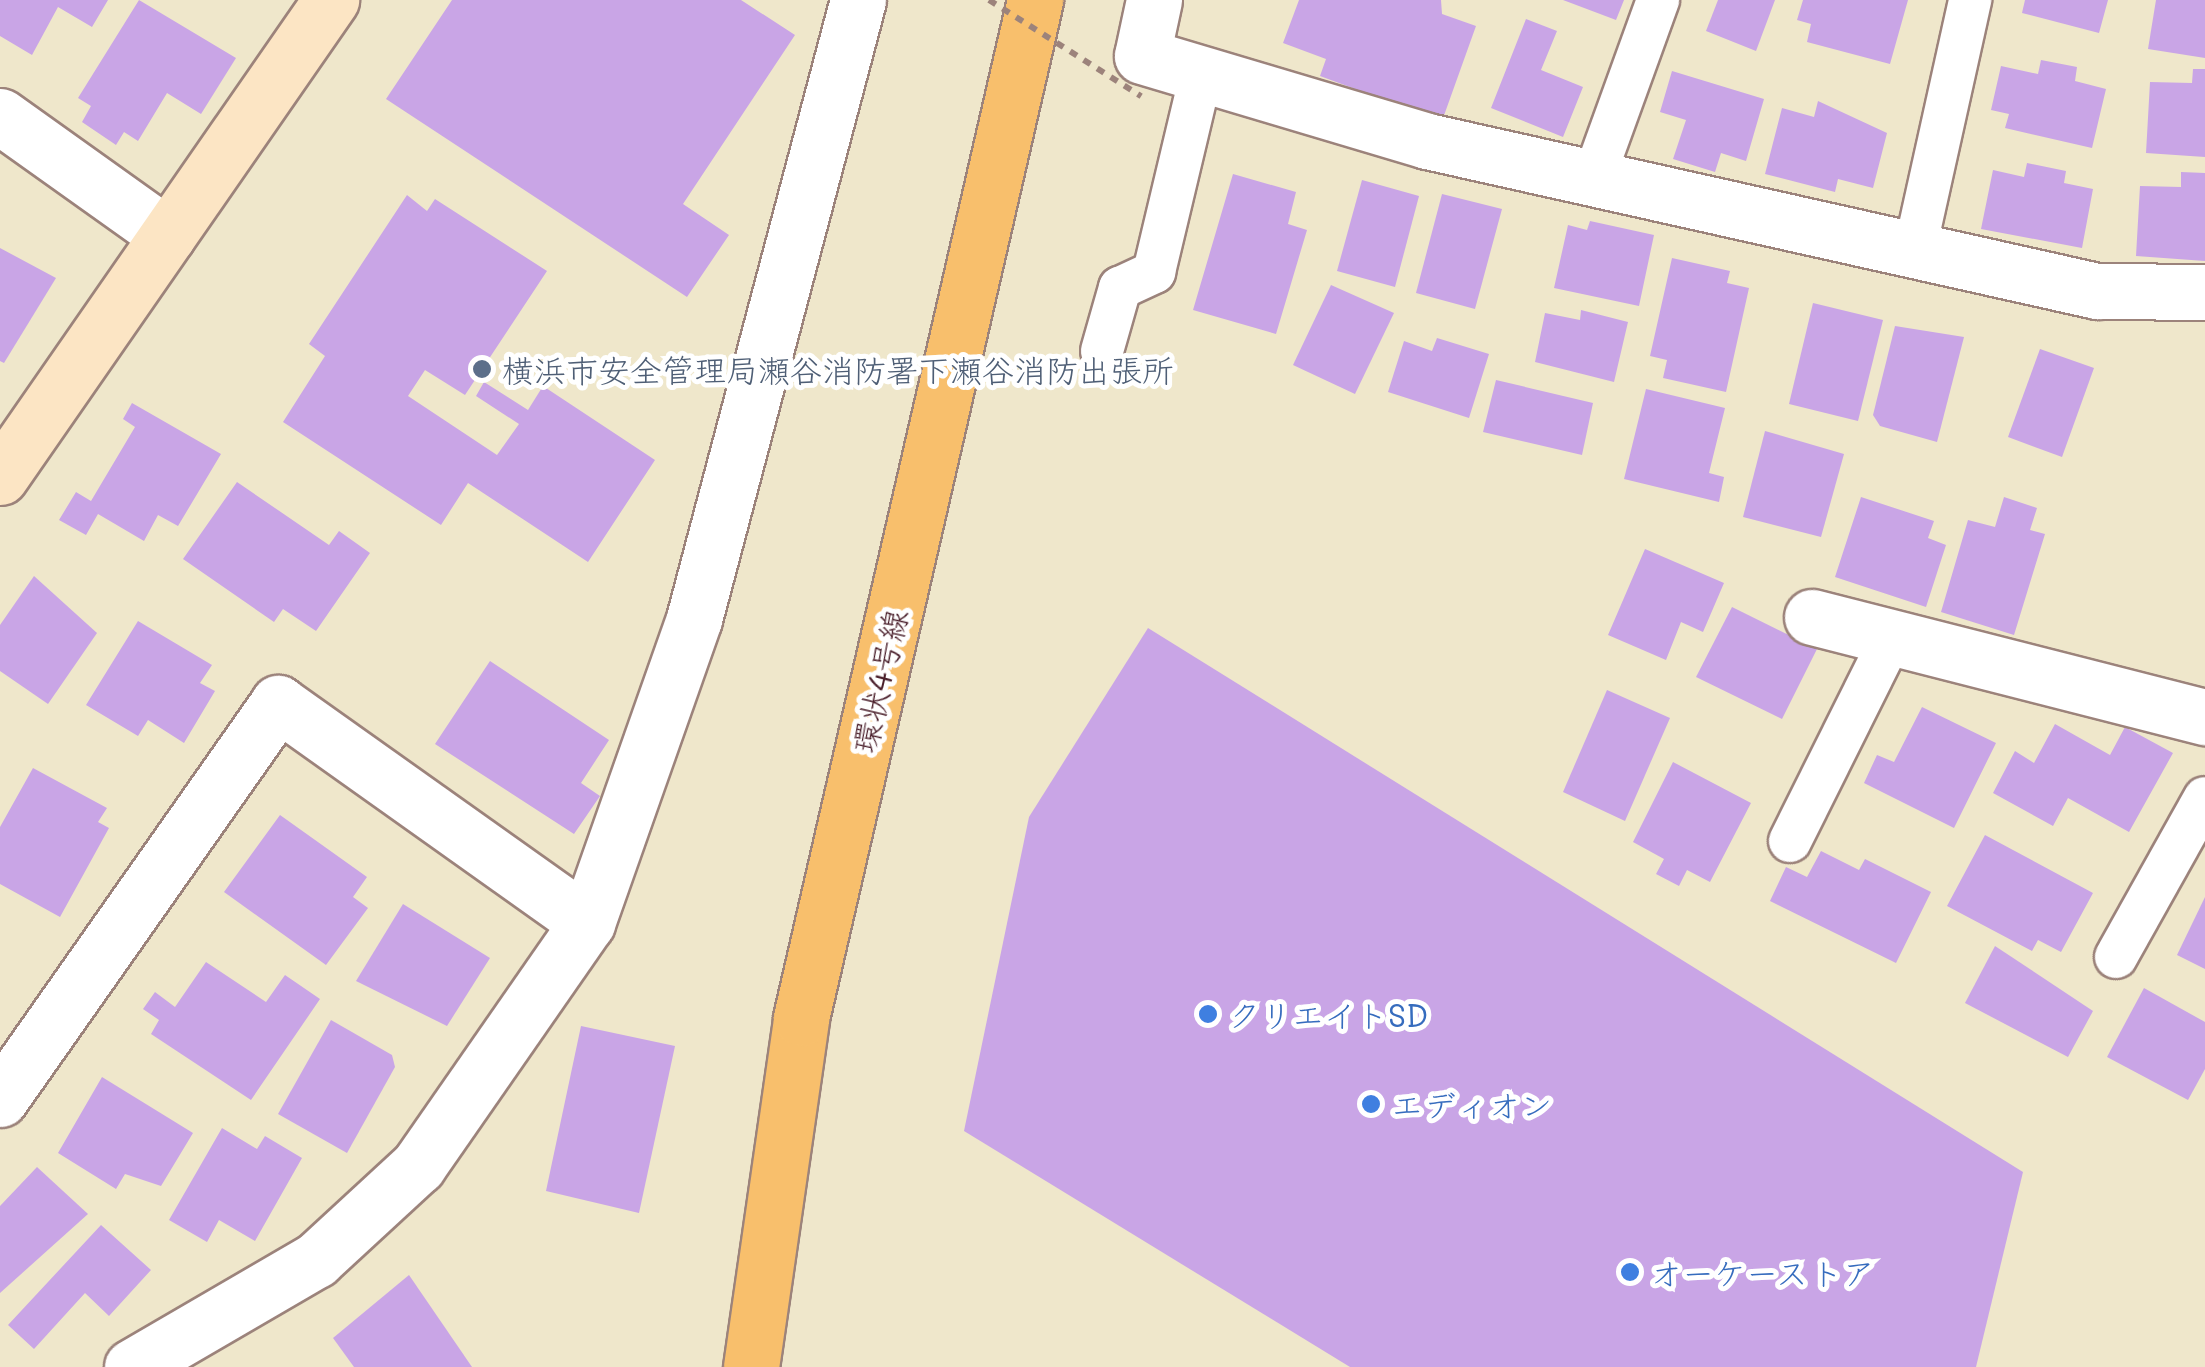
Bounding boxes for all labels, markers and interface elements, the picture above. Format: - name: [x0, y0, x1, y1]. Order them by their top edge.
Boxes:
- place label: 横浜市安全管理局瀬谷消防署下瀬谷消防出張所: [502, 350, 1174, 388]
- marker: 横浜市安全管理局瀬谷消防署下瀬谷消防出張所: [471, 358, 493, 380]
- street label: 環状4号線: [844, 605, 914, 757]
- place label: クリエイトSD: [1228, 995, 1428, 1033]
- marker: クリエイトSD: [1197, 1003, 1219, 1025]
- place label: エディオン: [1391, 1085, 1551, 1123]
- marker: エディオン: [1360, 1093, 1382, 1115]
- place label: オーケーストア: [1650, 1253, 1874, 1291]
- marker: オーケーストア: [1619, 1261, 1641, 1283]

